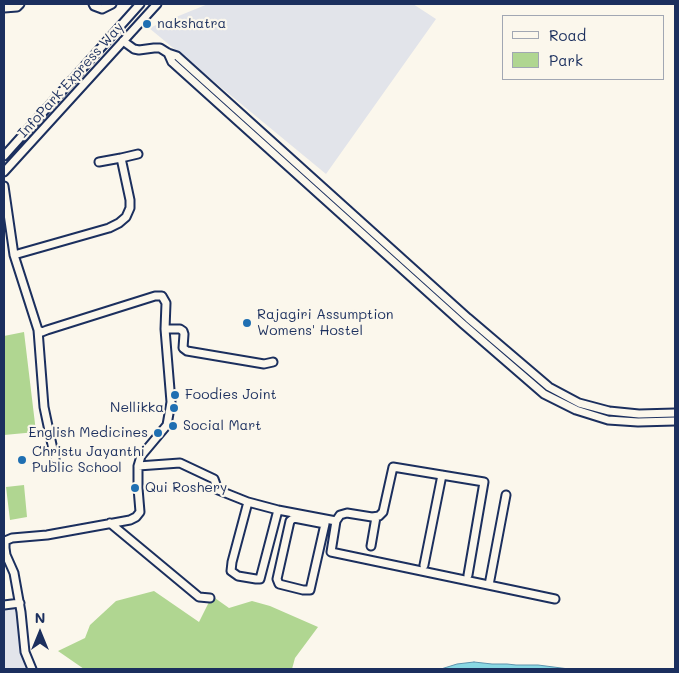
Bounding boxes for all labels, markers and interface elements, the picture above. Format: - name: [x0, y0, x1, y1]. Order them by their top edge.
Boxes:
- legend: [502, 15, 664, 80]
- place label: nakshatra: [157, 16, 226, 32]
- marker: nakshatra: [141, 18, 153, 30]
- street label: InfoPark Express Way: [15, 19, 127, 141]
- text: Road: [549, 25, 586, 45]
- text: Park: [549, 50, 583, 70]
- place label: Rajagiri Assumption Womens' Hostel: [257, 307, 394, 340]
- marker: Rajagiri Assumption Womens' Hostel: [241, 317, 253, 329]
- place label: Foodies Joint: [185, 387, 277, 403]
- marker: Foodies Joint: [169, 389, 181, 401]
- place label: Nellikka: [110, 400, 164, 416]
- marker: Nellikka: [168, 402, 180, 414]
- place label: Social Mart: [183, 418, 261, 434]
- marker: Social Mart: [167, 420, 179, 432]
- place label: English Medicines: [28, 425, 148, 441]
- marker: English Medicines: [152, 427, 164, 439]
- place label: Christu Jayanthi Public School: [32, 444, 145, 477]
- marker: Christu Jayanthi Public School: [16, 454, 28, 466]
- place label: Qui Roshery: [145, 480, 227, 496]
- marker: Qui Roshery: [129, 482, 141, 494]
- north arrow: [15, 608, 65, 658]
- text: N: [35, 608, 45, 627]

